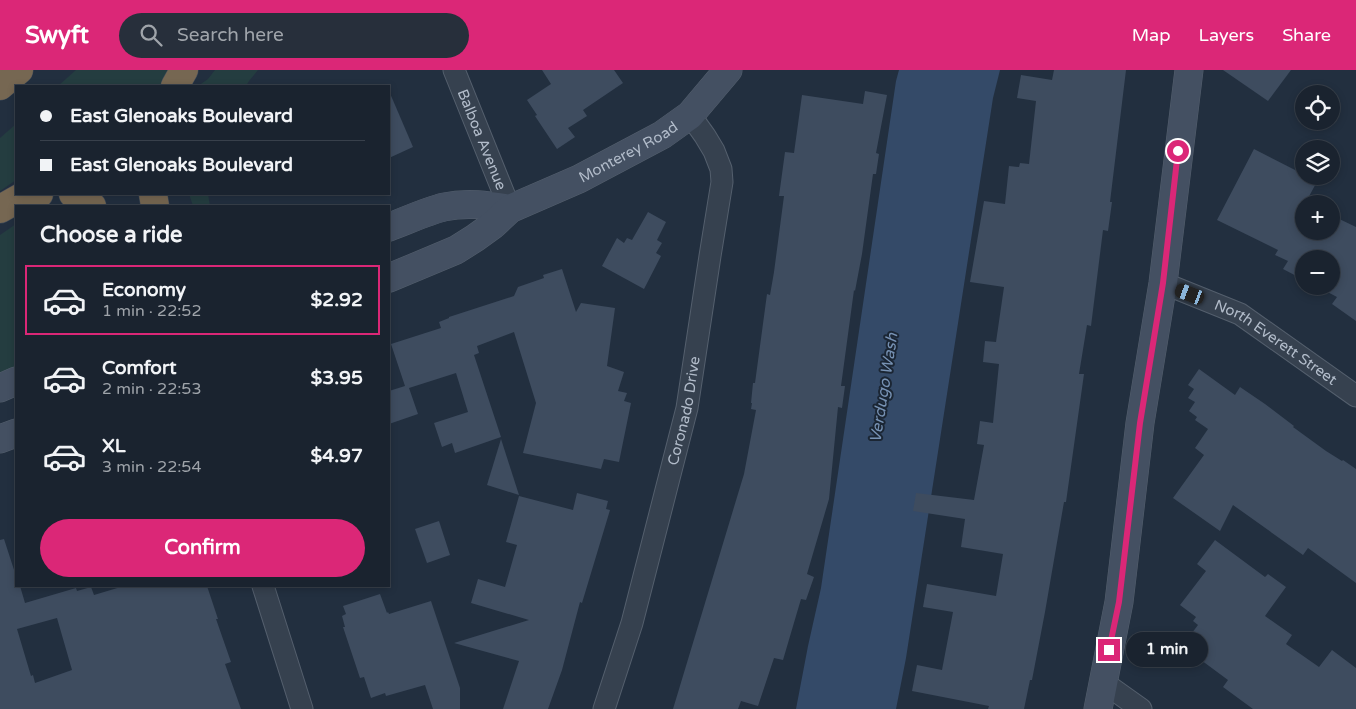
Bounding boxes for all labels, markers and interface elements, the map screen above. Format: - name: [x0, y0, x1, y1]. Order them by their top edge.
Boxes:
- search box: [119, 13, 469, 58]
- text: Swyft: [25, 21, 89, 50]
- icon: search: [137, 21, 165, 49]
- text: Search here: [177, 24, 284, 46]
- text: Map: [1132, 24, 1171, 46]
- text: Layers: [1199, 24, 1254, 46]
- text: Share: [1282, 24, 1331, 46]
- map controls: [1295, 85, 1340, 295]
- button: locate: [1295, 85, 1340, 130]
- street label: Balboa Avenue: [454, 86, 510, 193]
- text: East Glenoaks Boulevard: [70, 105, 293, 127]
- street label: Monterey Road: [576, 118, 681, 186]
- route start: [1167, 140, 1189, 162]
- button: layers: [1295, 140, 1340, 185]
- text: East Glenoaks Boulevard: [70, 154, 293, 176]
- button: +: [1295, 195, 1340, 240]
- text: Choose a ride: [40, 222, 183, 248]
- button: −: [1295, 250, 1340, 295]
- icon: car: [42, 278, 87, 323]
- text: Economy: [102, 279, 186, 301]
- car: [1173, 282, 1206, 306]
- text: $2.92: [311, 289, 363, 311]
- street label: North Everett Street: [1212, 296, 1341, 389]
- text: 1 min · 22:52: [102, 301, 201, 321]
- water label: Verdugo Wash: [865, 330, 903, 444]
- street label: Coronado Drive: [664, 355, 704, 467]
- icon: car: [42, 356, 87, 401]
- text: Comfort: [102, 357, 176, 379]
- text: $3.95: [311, 367, 363, 389]
- text: 2 min · 22:53: [102, 379, 201, 399]
- icon: car: [42, 434, 87, 479]
- text: XL: [102, 435, 126, 457]
- text: $4.97: [311, 445, 363, 467]
- text: 3 min · 22:54: [102, 457, 201, 477]
- button: Confirm: [40, 519, 365, 577]
- callout: 1 min: [1126, 632, 1209, 668]
- route end: [1098, 639, 1120, 661]
- text: 1 min: [1146, 639, 1188, 659]

